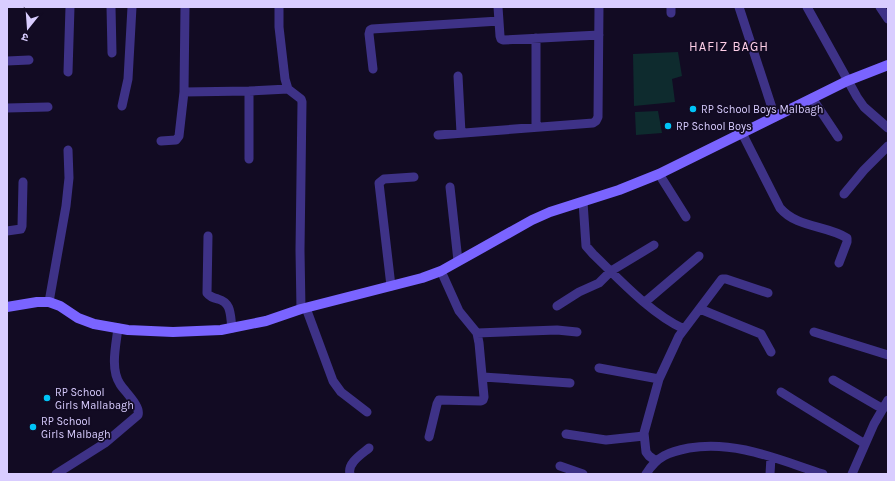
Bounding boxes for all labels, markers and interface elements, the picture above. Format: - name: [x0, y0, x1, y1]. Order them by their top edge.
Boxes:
- north arrow: [8, 8, 48, 48]
- text: उ: [20, 30, 30, 44]
- district label: HAFIZ BAGH: [689, 39, 769, 54]
- place label: RP School Boys Malbagh: [701, 103, 823, 116]
- marker: RP School Boys Malbagh: [688, 104, 698, 114]
- place label: RP School Boys: [676, 120, 752, 133]
- marker: RP School Boys: [663, 121, 673, 131]
- place label: RP School Girls Mallabagh: [55, 386, 134, 412]
- marker: RP School Girls Mallabagh: [42, 393, 52, 403]
- place label: RP School Girls Malbagh: [41, 415, 111, 441]
- marker: RP School Girls Malbagh: [28, 422, 38, 432]

